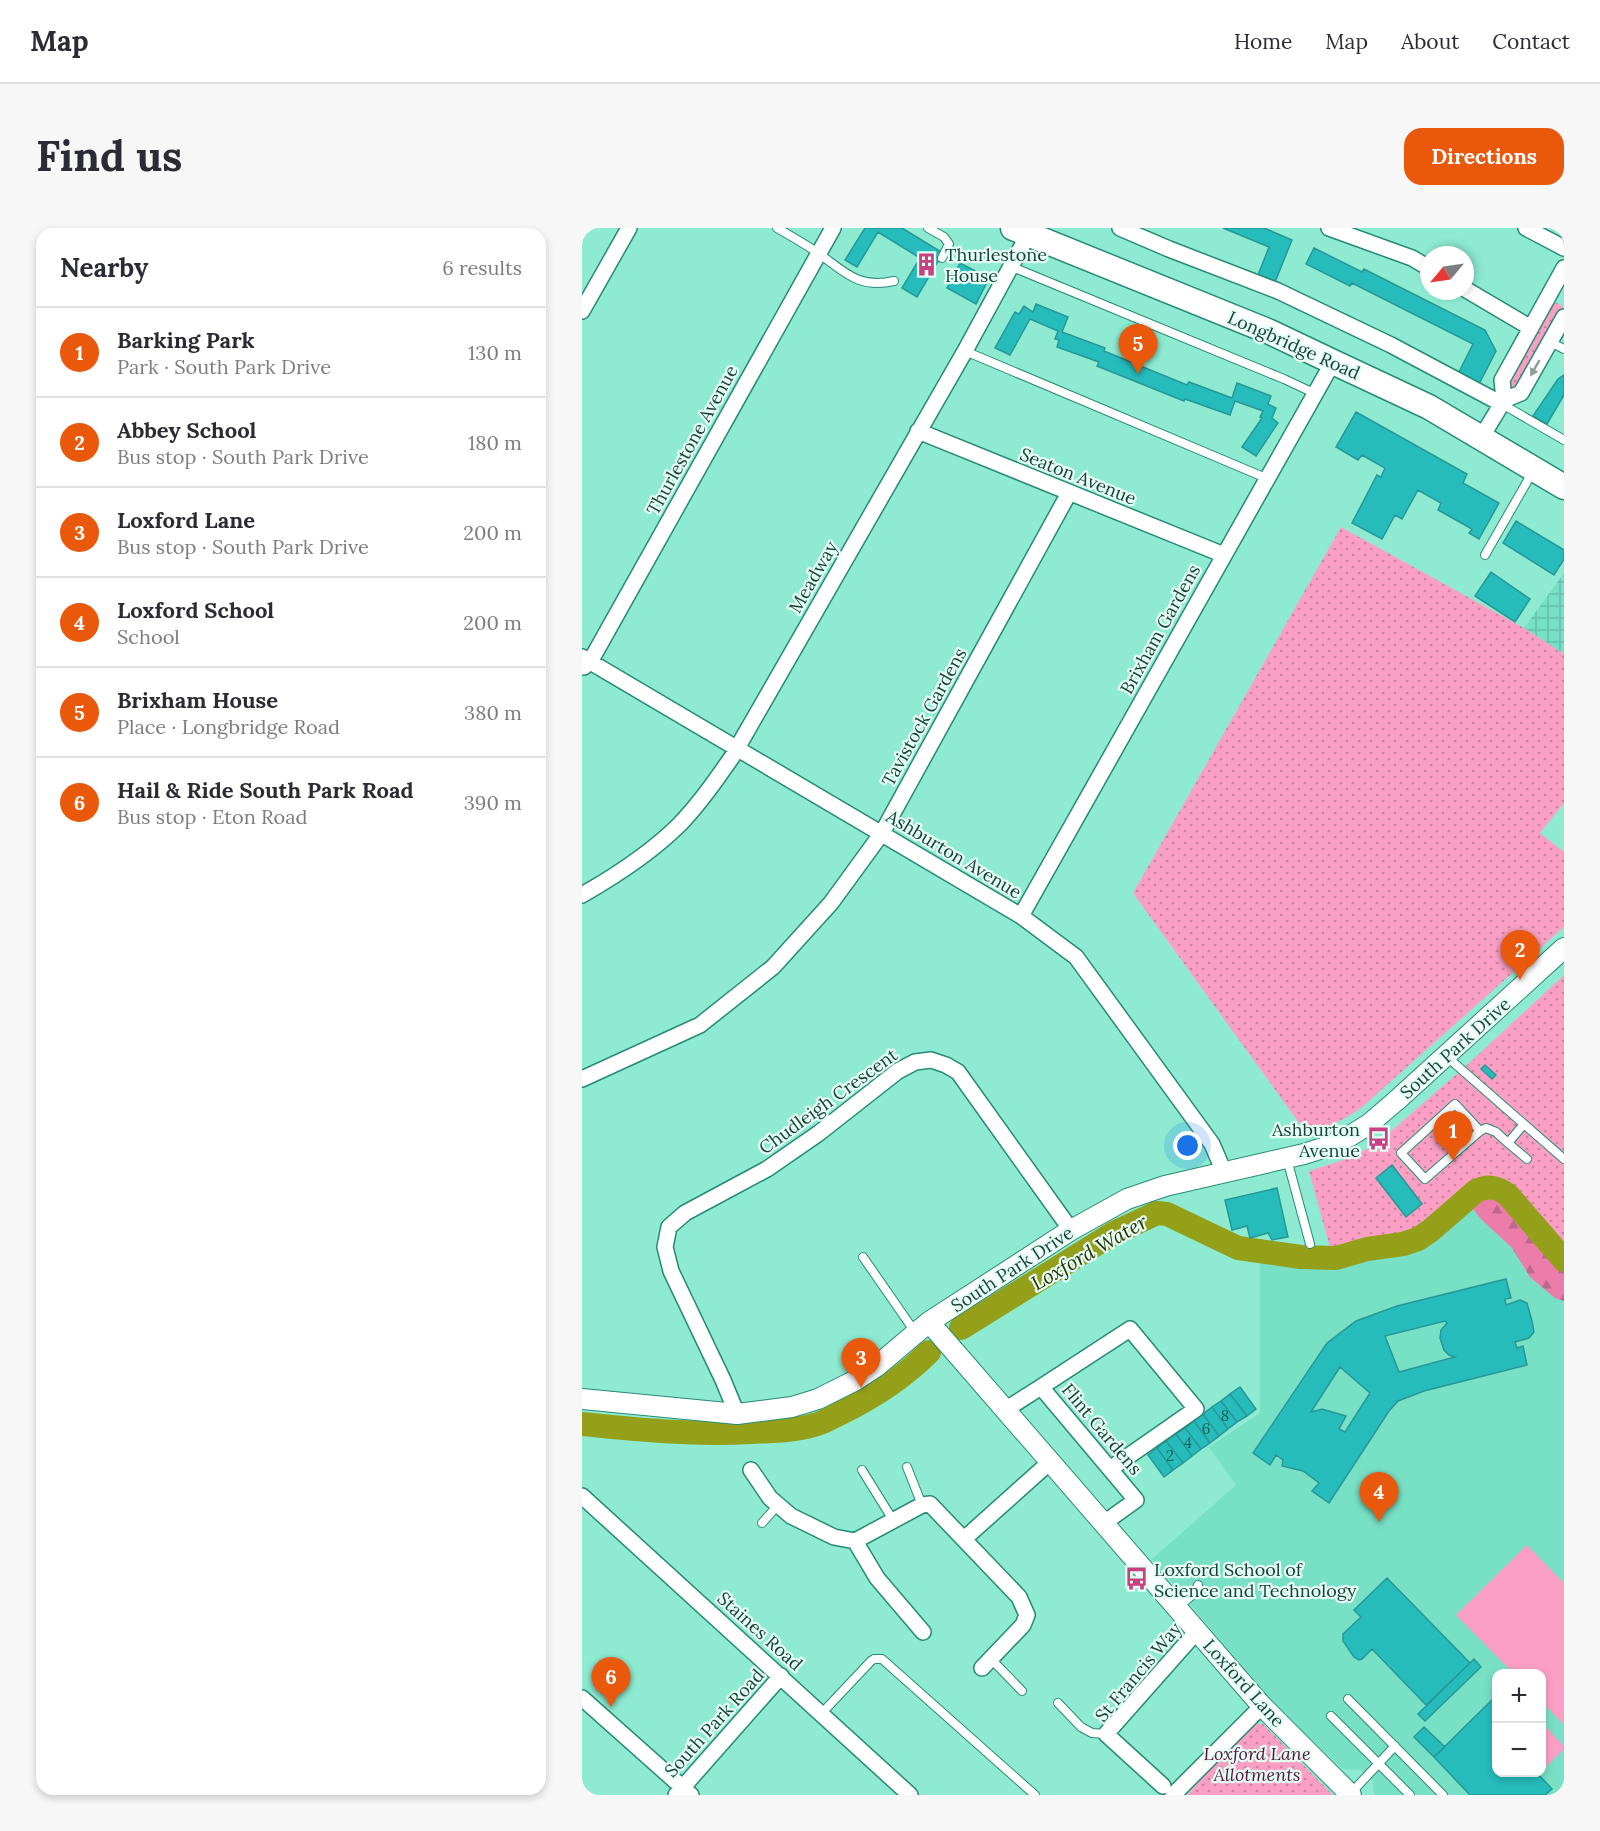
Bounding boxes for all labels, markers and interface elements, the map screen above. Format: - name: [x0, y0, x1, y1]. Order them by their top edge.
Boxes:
- text: Map: [30, 23, 89, 59]
- text: Home: [1234, 28, 1292, 55]
- text: Map: [1325, 28, 1368, 55]
- text: About: [1401, 28, 1459, 55]
- text: Contact: [1492, 28, 1570, 55]
- button: Directions: [1404, 128, 1564, 185]
- text: Find us: [36, 129, 182, 183]
- place label: Thurlestone House: [945, 243, 1047, 287]
- north arrow: [1420, 246, 1474, 300]
- text: Nearby: [60, 251, 148, 284]
- building icon: Thurlestone House: [914, 251, 940, 277]
- text: 6 results: [442, 255, 522, 280]
- street label: Longbridge Road: [1224, 306, 1364, 385]
- pin: 5: [1118, 324, 1158, 374]
- text: Barking Park: [117, 326, 255, 354]
- text: 1: [75, 340, 84, 365]
- text: 130 m: [468, 340, 522, 365]
- text: Park · South Park Drive: [117, 354, 331, 379]
- one-way arrow: [1530, 360, 1541, 376]
- street label: Thurlestone Avenue: [641, 361, 743, 519]
- text: Abbey School: [117, 416, 256, 444]
- text: 2: [74, 430, 85, 455]
- text: 180 m: [468, 430, 522, 455]
- street label: Seaton Avenue: [1017, 442, 1140, 510]
- text: Bus stop · South Park Drive: [117, 444, 369, 469]
- text: Loxford Lane: [117, 506, 255, 534]
- text: 3: [74, 520, 85, 545]
- text: 200 m: [463, 520, 522, 545]
- text: Bus stop · South Park Drive: [117, 534, 369, 559]
- street label: Meadway: [783, 537, 843, 617]
- street label: Brixham Gardens: [1115, 560, 1205, 698]
- text: Loxford School: [117, 596, 274, 624]
- text: 4: [74, 610, 85, 635]
- text: 200 m: [463, 610, 522, 635]
- text: School: [117, 624, 180, 649]
- street label: Tavistock Gardens: [876, 644, 972, 790]
- text: Brixham House: [117, 686, 278, 714]
- text: 5: [74, 700, 85, 725]
- text: 380 m: [464, 700, 522, 725]
- text: Place · Longbridge Road: [117, 714, 340, 739]
- text: Hail & Ride South Park Road: [117, 776, 414, 804]
- text: 6: [74, 790, 85, 815]
- text: 390 m: [464, 790, 522, 815]
- text: Bus stop · Eton Road: [117, 804, 307, 829]
- street label: Ashburton Avenue: [881, 804, 1026, 904]
- pin: 2: [1500, 930, 1540, 980]
- street label: South Park Drive: [1395, 992, 1515, 1104]
- street label: Chudleigh Crescent: [754, 1043, 902, 1159]
- pin: 1: [1434, 1112, 1472, 1161]
- place label: Ashburton Avenue: [1271, 1118, 1360, 1162]
- bus stop icon: Ashburton Avenue: [1365, 1126, 1391, 1152]
- your location: [1173, 1131, 1202, 1160]
- water label: Loxford Water: [1026, 1208, 1152, 1295]
- street label: South Park Drive: [947, 1221, 1078, 1317]
- pin: 3: [842, 1338, 880, 1388]
- street label: Flint Gardens: [1057, 1378, 1147, 1480]
- house number: 8: [1221, 1406, 1229, 1425]
- house number: 6: [1202, 1419, 1210, 1438]
- house number: 4: [1184, 1433, 1192, 1452]
- house number: 2: [1166, 1446, 1174, 1465]
- pin: 4: [1360, 1472, 1398, 1522]
- place label: Loxford School of Science and Technology: [1154, 1558, 1357, 1602]
- bus stop icon: Loxford School of Science and Technology: [1123, 1566, 1149, 1592]
- street label: Staines Road: [713, 1587, 808, 1675]
- street label: St Francis Way: [1090, 1617, 1187, 1726]
- street label: Loxford Lane: [1198, 1634, 1290, 1732]
- pin: 6: [591, 1658, 630, 1707]
- street label: South Park Road: [659, 1664, 769, 1782]
- map controls: [1492, 1669, 1546, 1777]
- button: +: [1492, 1669, 1546, 1723]
- button: −: [1492, 1723, 1546, 1777]
- park label: Loxford Lane Allotments: [1204, 1742, 1310, 1786]

